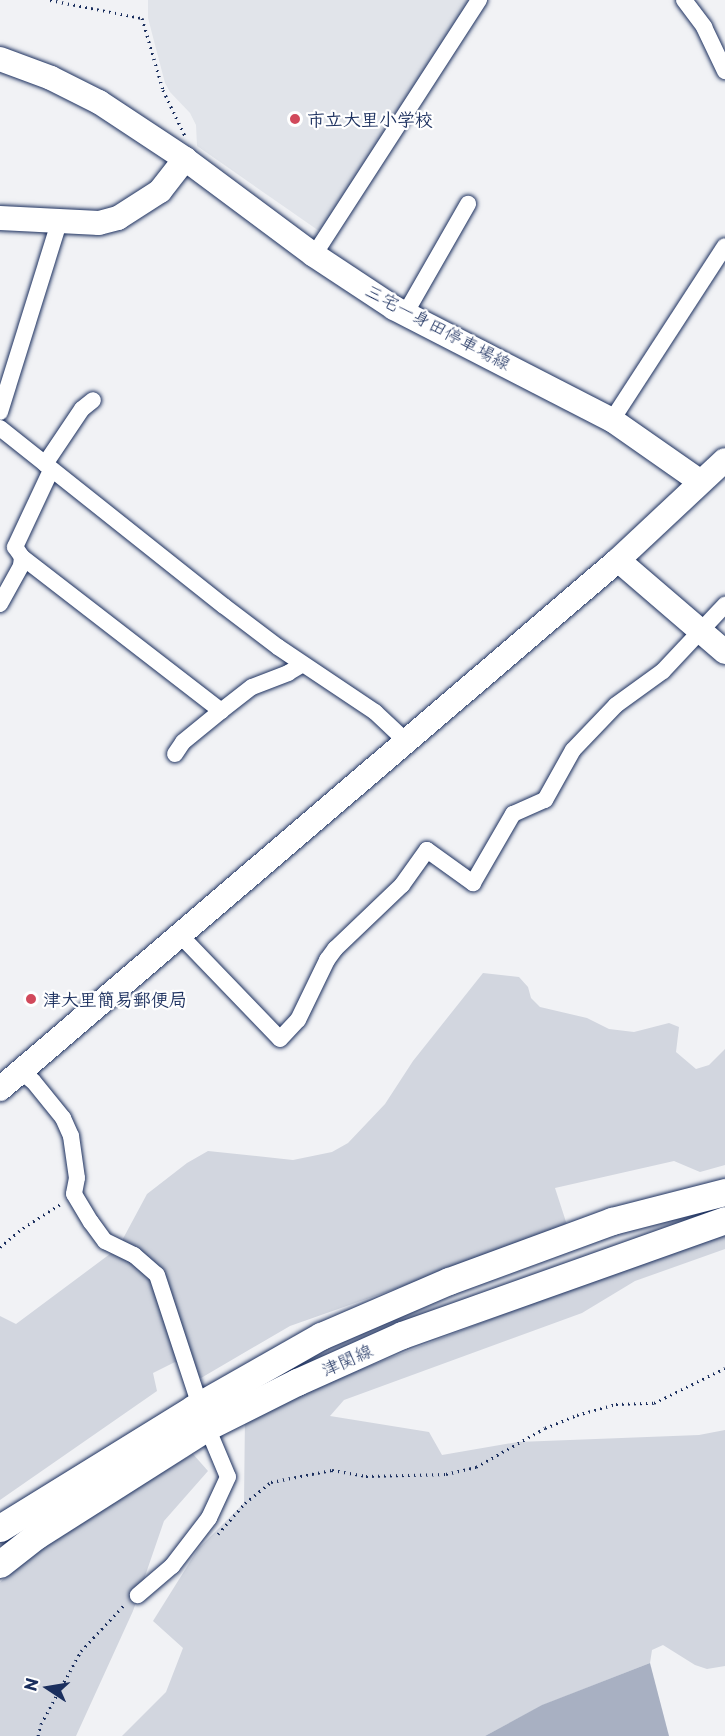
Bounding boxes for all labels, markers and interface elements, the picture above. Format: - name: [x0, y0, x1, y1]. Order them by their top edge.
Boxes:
- place label: 市立大里小学校: [307, 108, 433, 130]
- marker: 市立大里小学校: [288, 112, 302, 126]
- street label: 三宅一身田停車場線: [361, 279, 515, 375]
- place label: 津大里簡易郵便局: [43, 988, 187, 1010]
- marker: 津大里簡易郵便局: [24, 992, 38, 1006]
- street label: 津関線: [318, 1339, 376, 1381]
- north arrow: [18, 1658, 78, 1718]
- text: N: [17, 1676, 43, 1693]

